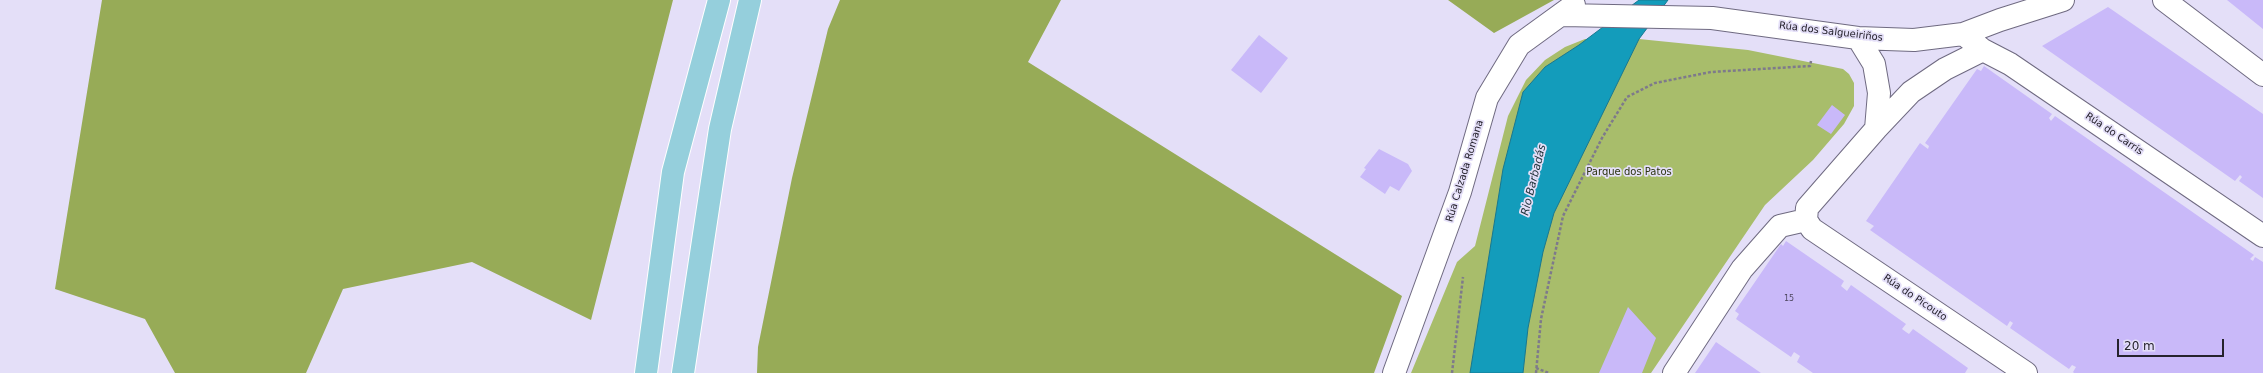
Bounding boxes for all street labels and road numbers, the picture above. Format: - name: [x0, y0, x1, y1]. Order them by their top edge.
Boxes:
- street label: Rúa dos Salgueiriños: [1778, 20, 1884, 44]
- street label: Rúa do Carris: [2083, 110, 2145, 158]
- street label: Rúa Calzada Romana: [1444, 119, 1486, 223]
- street label: Rúa do Picouto: [1881, 272, 1949, 324]

